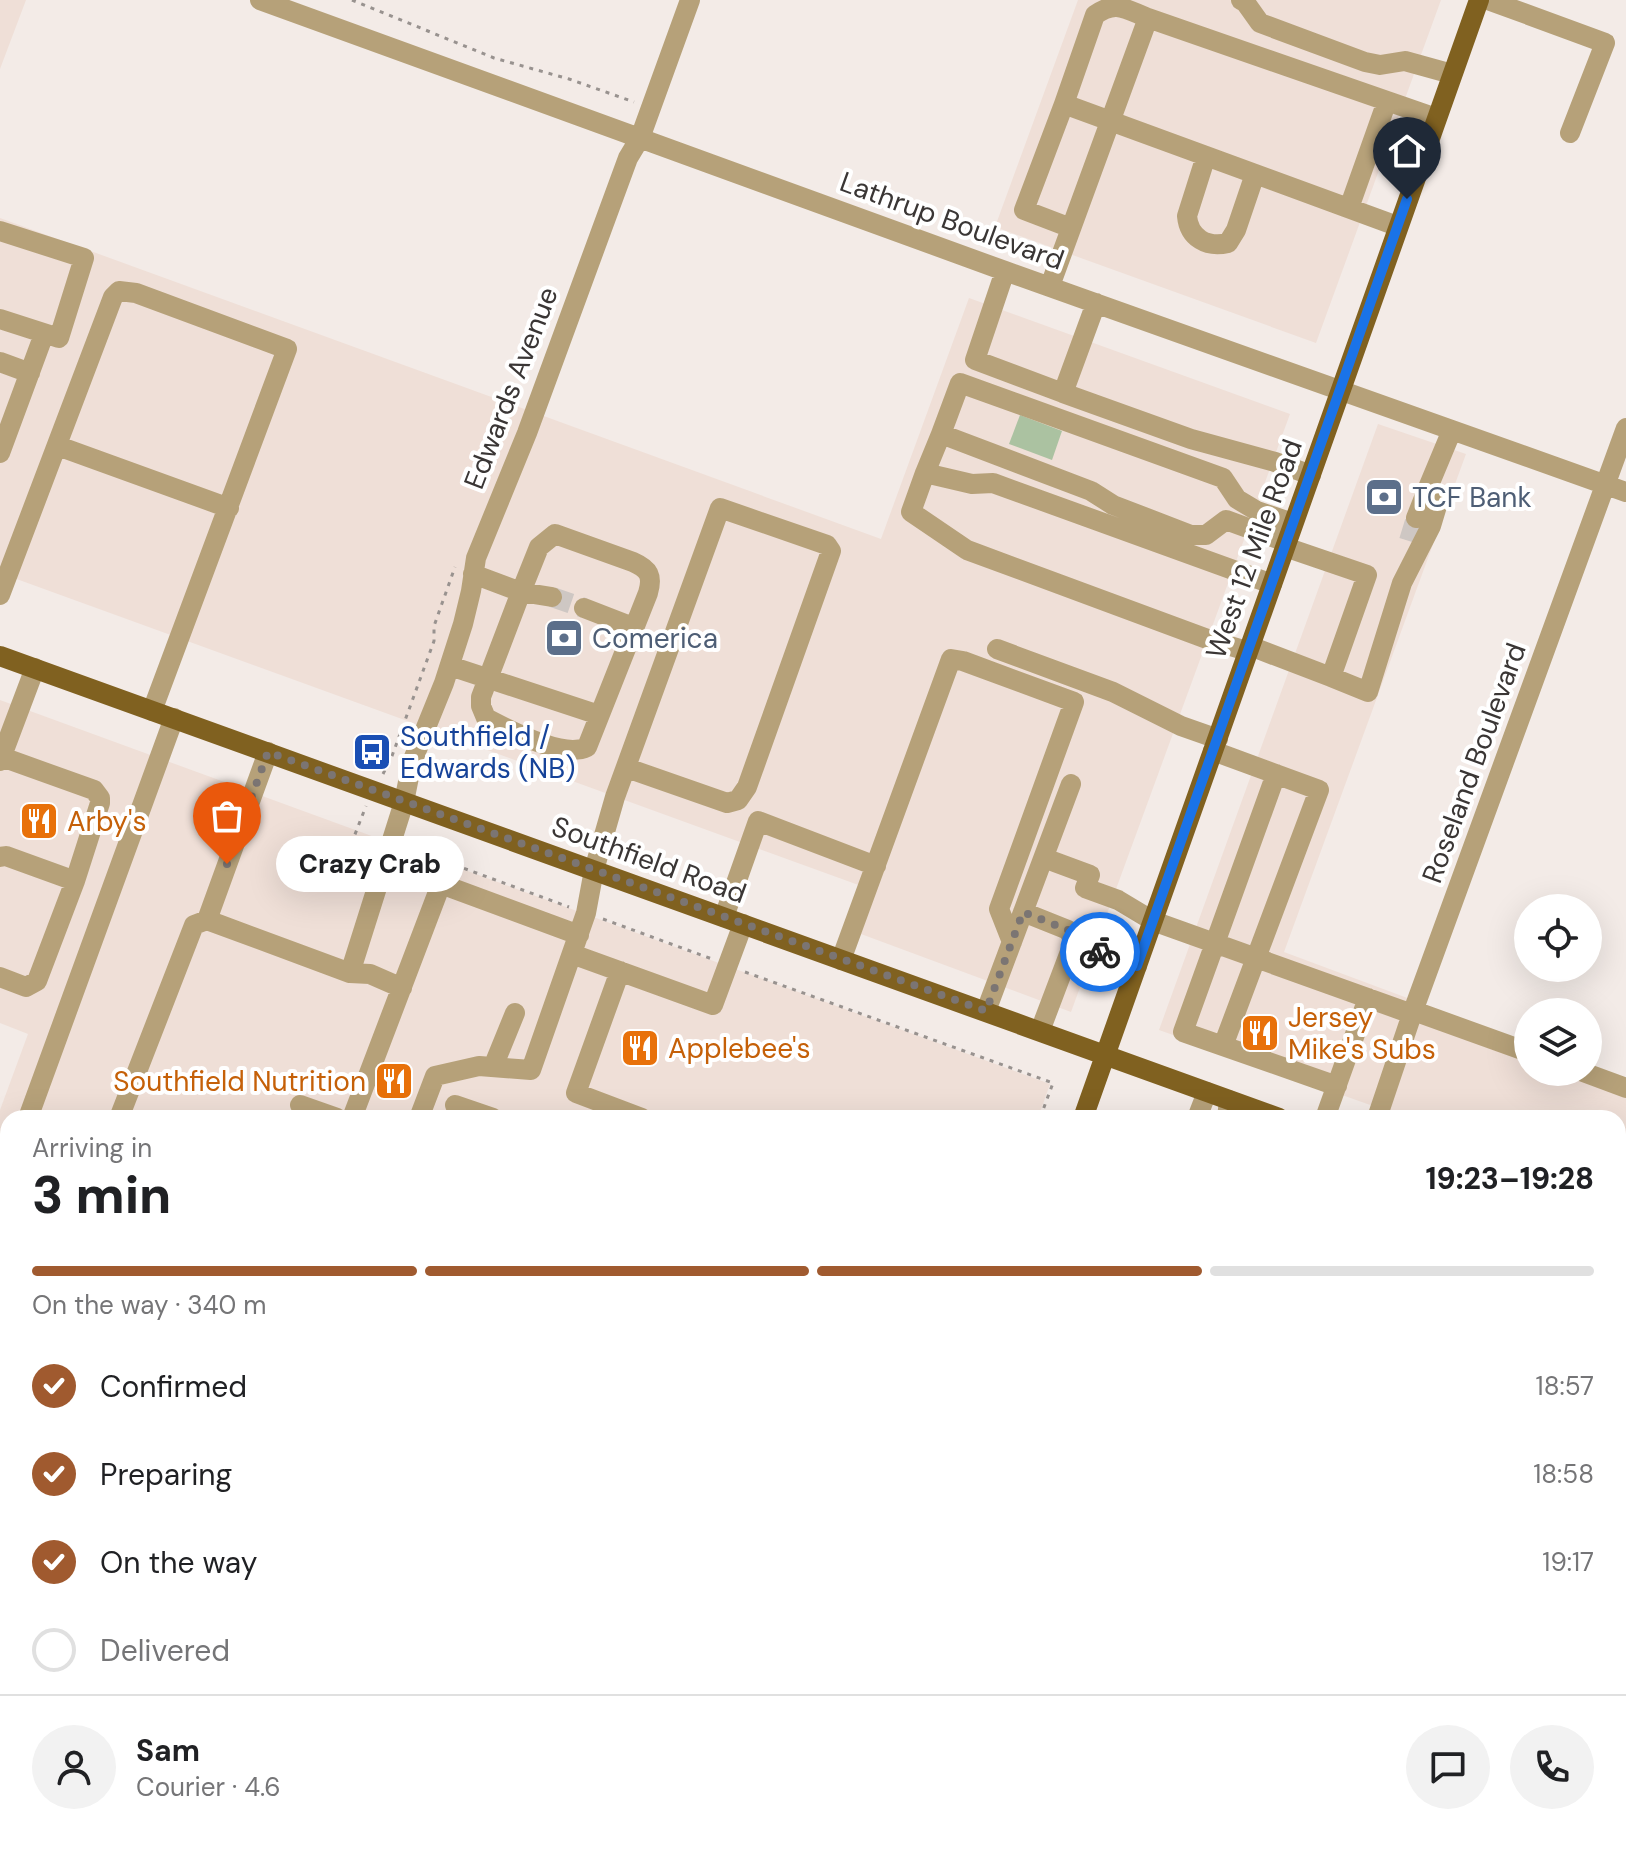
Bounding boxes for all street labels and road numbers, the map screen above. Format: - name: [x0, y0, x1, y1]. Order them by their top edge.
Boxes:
- street label: Lathrup Boulevard: [835, 163, 1069, 279]
- street label: Edwards Avenue: [455, 282, 567, 494]
- street label: West 12 Mile Road: [1197, 434, 1311, 664]
- street label: Roseland Boulevard: [1413, 638, 1535, 888]
- street label: Southfield Road: [547, 808, 751, 912]

